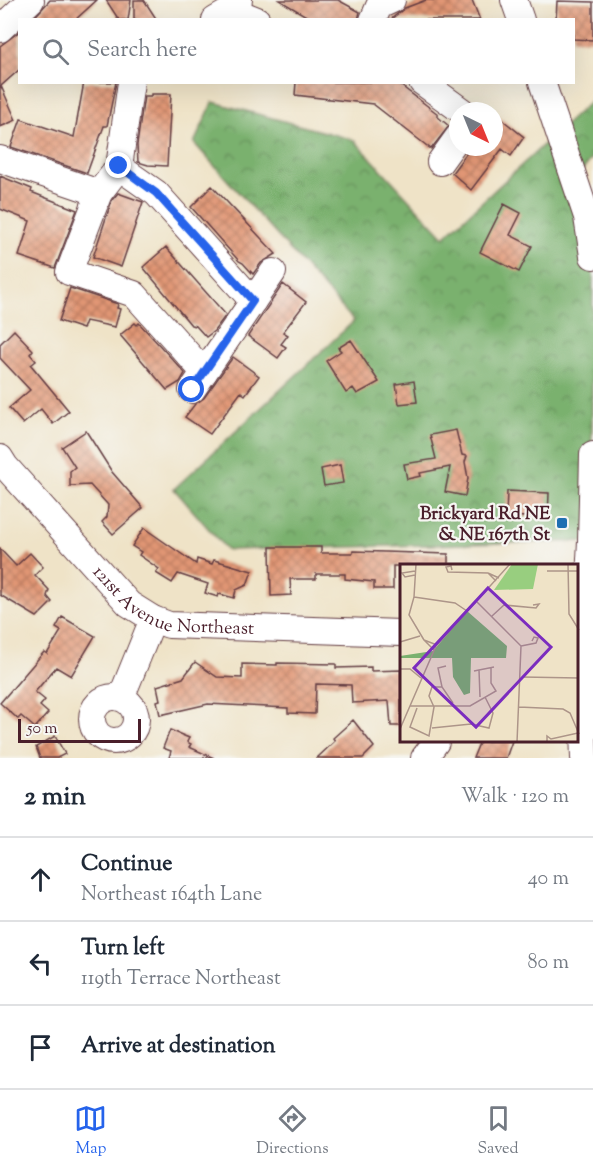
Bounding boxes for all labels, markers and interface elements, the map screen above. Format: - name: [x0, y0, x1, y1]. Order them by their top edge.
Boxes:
- search box: [18, 18, 575, 84]
- icon: search: [39, 35, 72, 68]
- text: Search here: [87, 35, 197, 67]
- north arrow: [449, 102, 503, 156]
- route end: [105, 152, 131, 178]
- route start: [178, 376, 204, 402]
- place label: Brickyard Rd NE & NE 167th St: [420, 502, 551, 549]
- marker: Brickyard Rd NE & NE 167th St: [555, 516, 569, 530]
- street label: 121st Avenue Northeast: [85, 561, 254, 643]
- inset map: [400, 564, 578, 743]
- scale bar: [18, 716, 141, 744]
- text: 50 m: [27, 718, 58, 741]
- text: 2 min: [24, 779, 86, 816]
- text: Walk · 120 m: [461, 783, 569, 812]
- text: Continue: [81, 849, 172, 881]
- icon: ahead: [24, 863, 57, 896]
- text: 40 m: [528, 865, 569, 894]
- text: Northeast 164th Lane: [81, 881, 262, 910]
- text: Turn left: [81, 933, 164, 965]
- icon: left: [24, 947, 57, 980]
- text: 80 m: [528, 949, 569, 978]
- text: 119th Terrace Northeast: [81, 965, 281, 994]
- icon: arrive: [24, 1031, 57, 1064]
- text: Arrive at destination: [81, 1031, 276, 1063]
- tab: Map: [74, 1102, 107, 1161]
- tab: Directions: [256, 1102, 329, 1161]
- tab: Saved: [477, 1102, 519, 1161]

